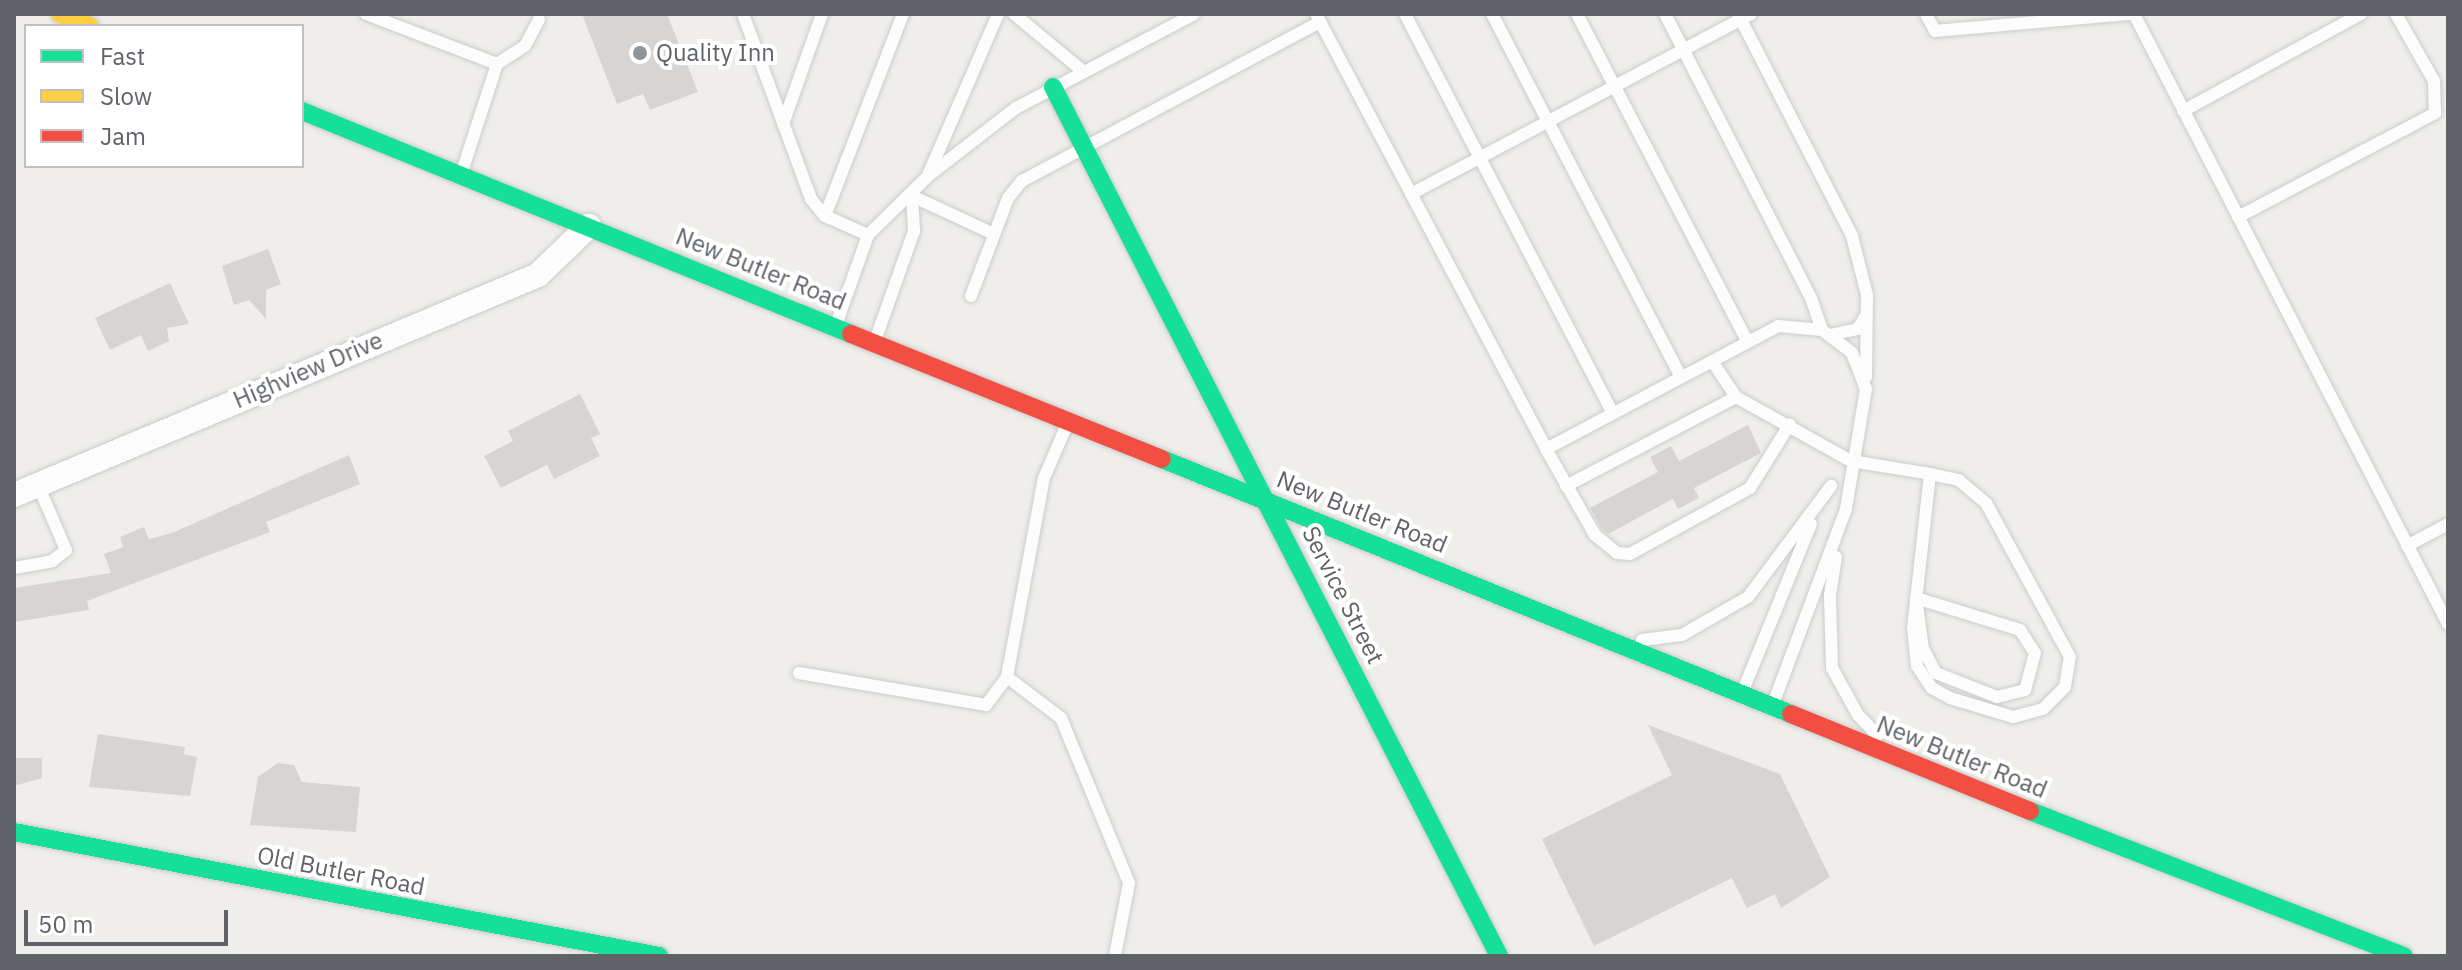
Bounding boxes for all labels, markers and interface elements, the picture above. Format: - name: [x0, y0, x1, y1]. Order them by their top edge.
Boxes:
- legend: [24, 24, 304, 168]
- place label: Quality Inn: [656, 39, 775, 67]
- text: Fast: [100, 40, 145, 72]
- marker: Quality Inn: [631, 44, 649, 62]
- text: Slow: [100, 80, 152, 112]
- text: Jam: [100, 120, 146, 152]
- street label: New Butler Road: [672, 222, 850, 316]
- street label: Highview Drive: [229, 326, 387, 414]
- street label: New Butler Road: [1273, 465, 1451, 559]
- street label: Service Street: [1296, 521, 1390, 669]
- street label: New Butler Road: [1873, 710, 2051, 804]
- street label: Old Butler Road: [255, 841, 427, 901]
- scale bar: [28, 894, 232, 944]
- text: 50 m: [38, 908, 93, 940]

